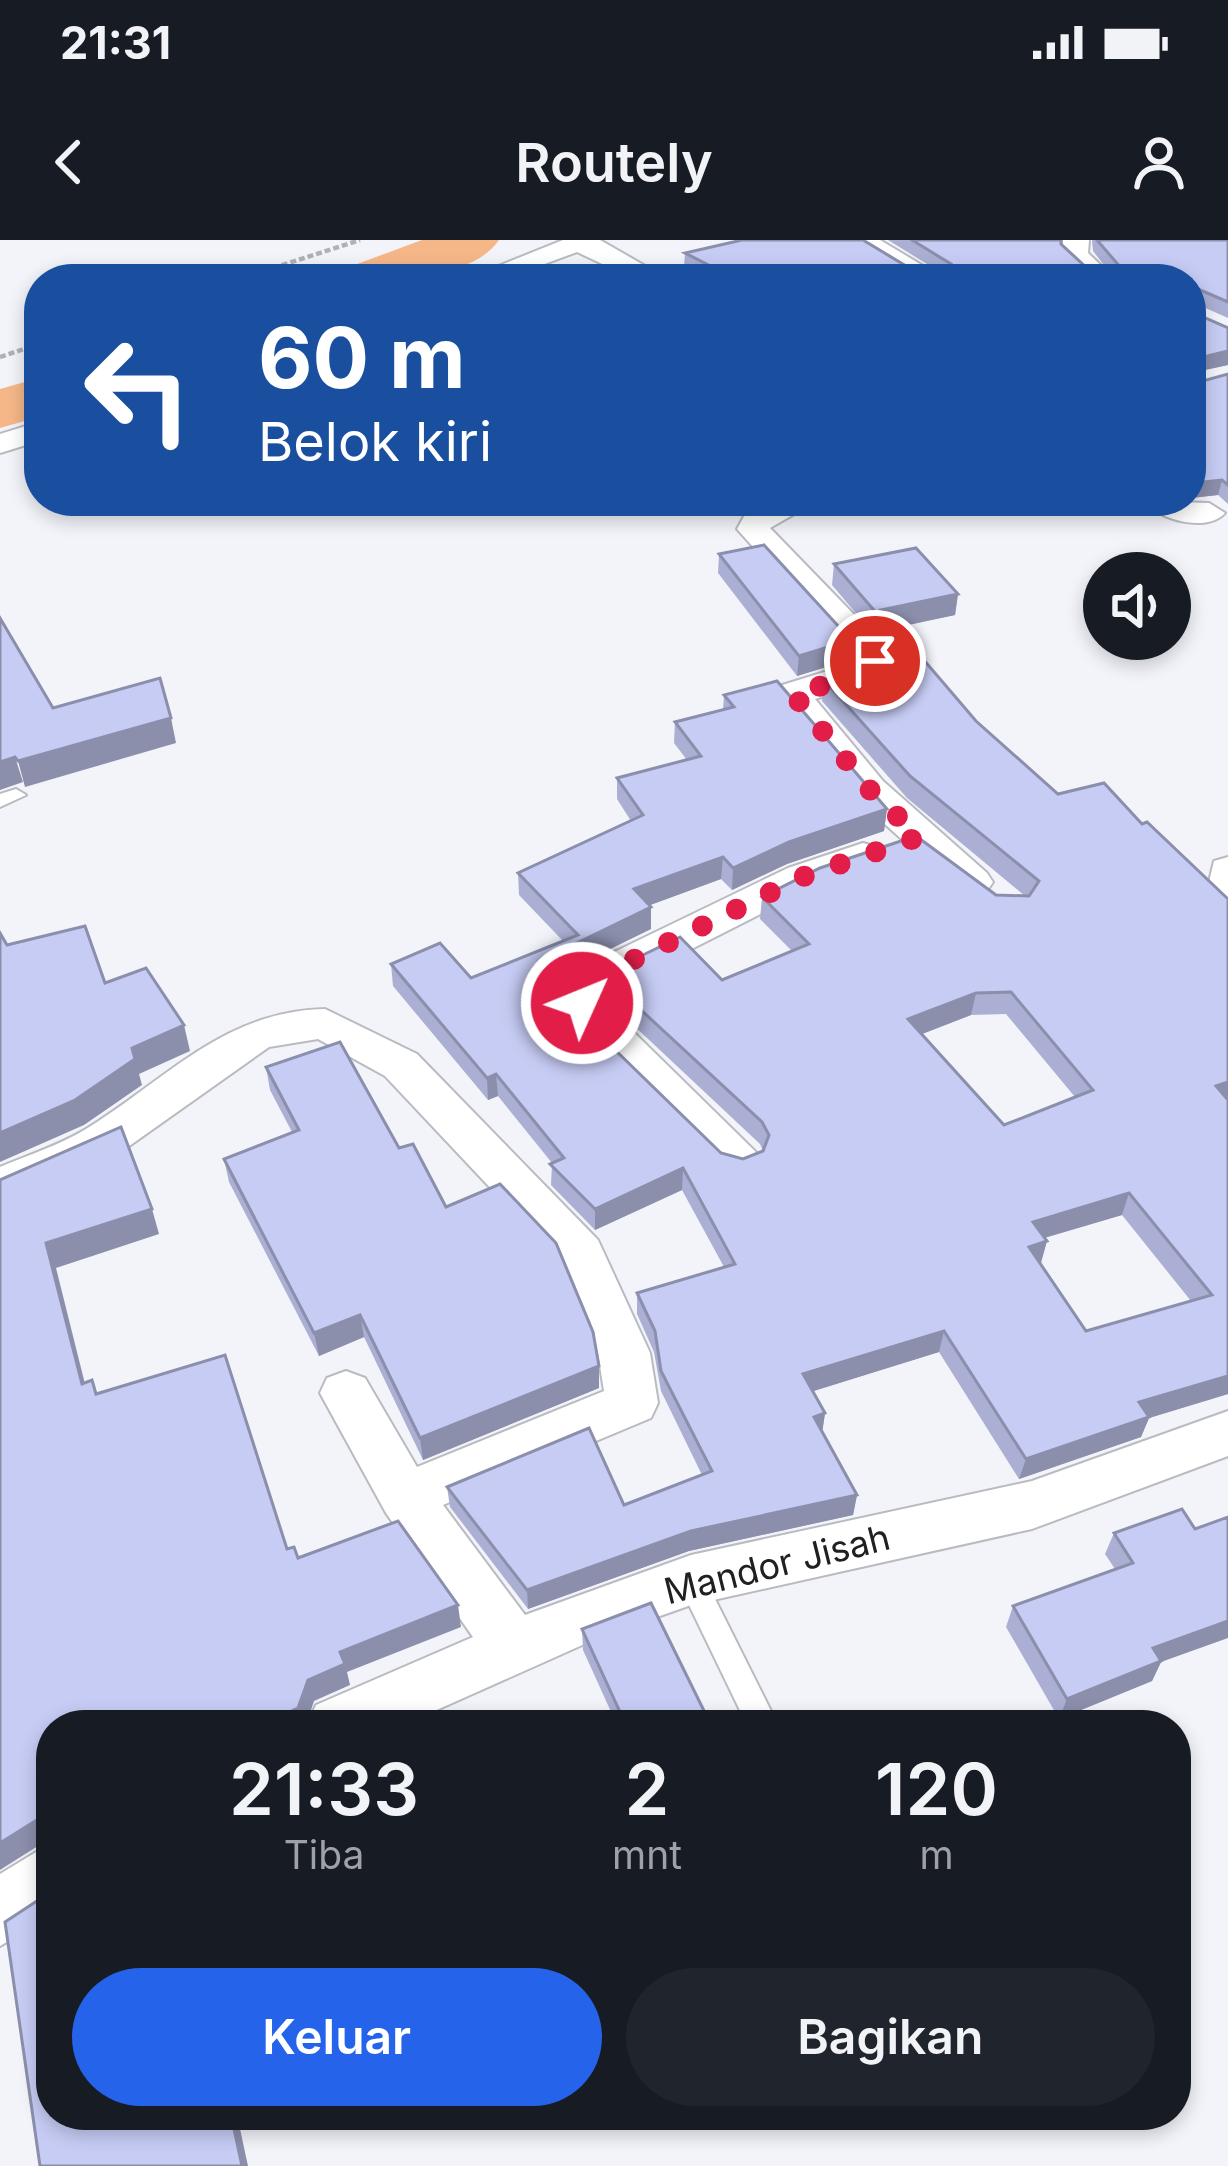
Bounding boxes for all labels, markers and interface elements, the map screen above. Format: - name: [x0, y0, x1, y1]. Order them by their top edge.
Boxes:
- text: 21:31: [60, 15, 171, 70]
- icon: back: [36, 129, 102, 195]
- icon: person: [1126, 129, 1192, 195]
- text: Routely: [515, 130, 713, 195]
- text: 60 m: [258, 307, 466, 408]
- icon: left: [60, 312, 216, 468]
- text: Belok kiri: [258, 409, 492, 474]
- map controls: [1083, 552, 1191, 660]
- button: sound: [1083, 552, 1191, 660]
- pin: [824, 610, 926, 712]
- icon: arrive: [842, 628, 908, 694]
- position arrow: [519, 940, 645, 1066]
- street label: Mandor Jisah: [660, 1515, 894, 1613]
- text: 21:33: [229, 1745, 419, 1832]
- text: 2: [625, 1745, 669, 1832]
- text: 120: [875, 1745, 998, 1832]
- text: Tiba: [284, 1831, 364, 1878]
- text: mnt: [612, 1831, 682, 1878]
- text: m: [919, 1831, 954, 1878]
- button: Keluar: [72, 1968, 602, 2106]
- button: Bagikan: [626, 1968, 1155, 2106]

